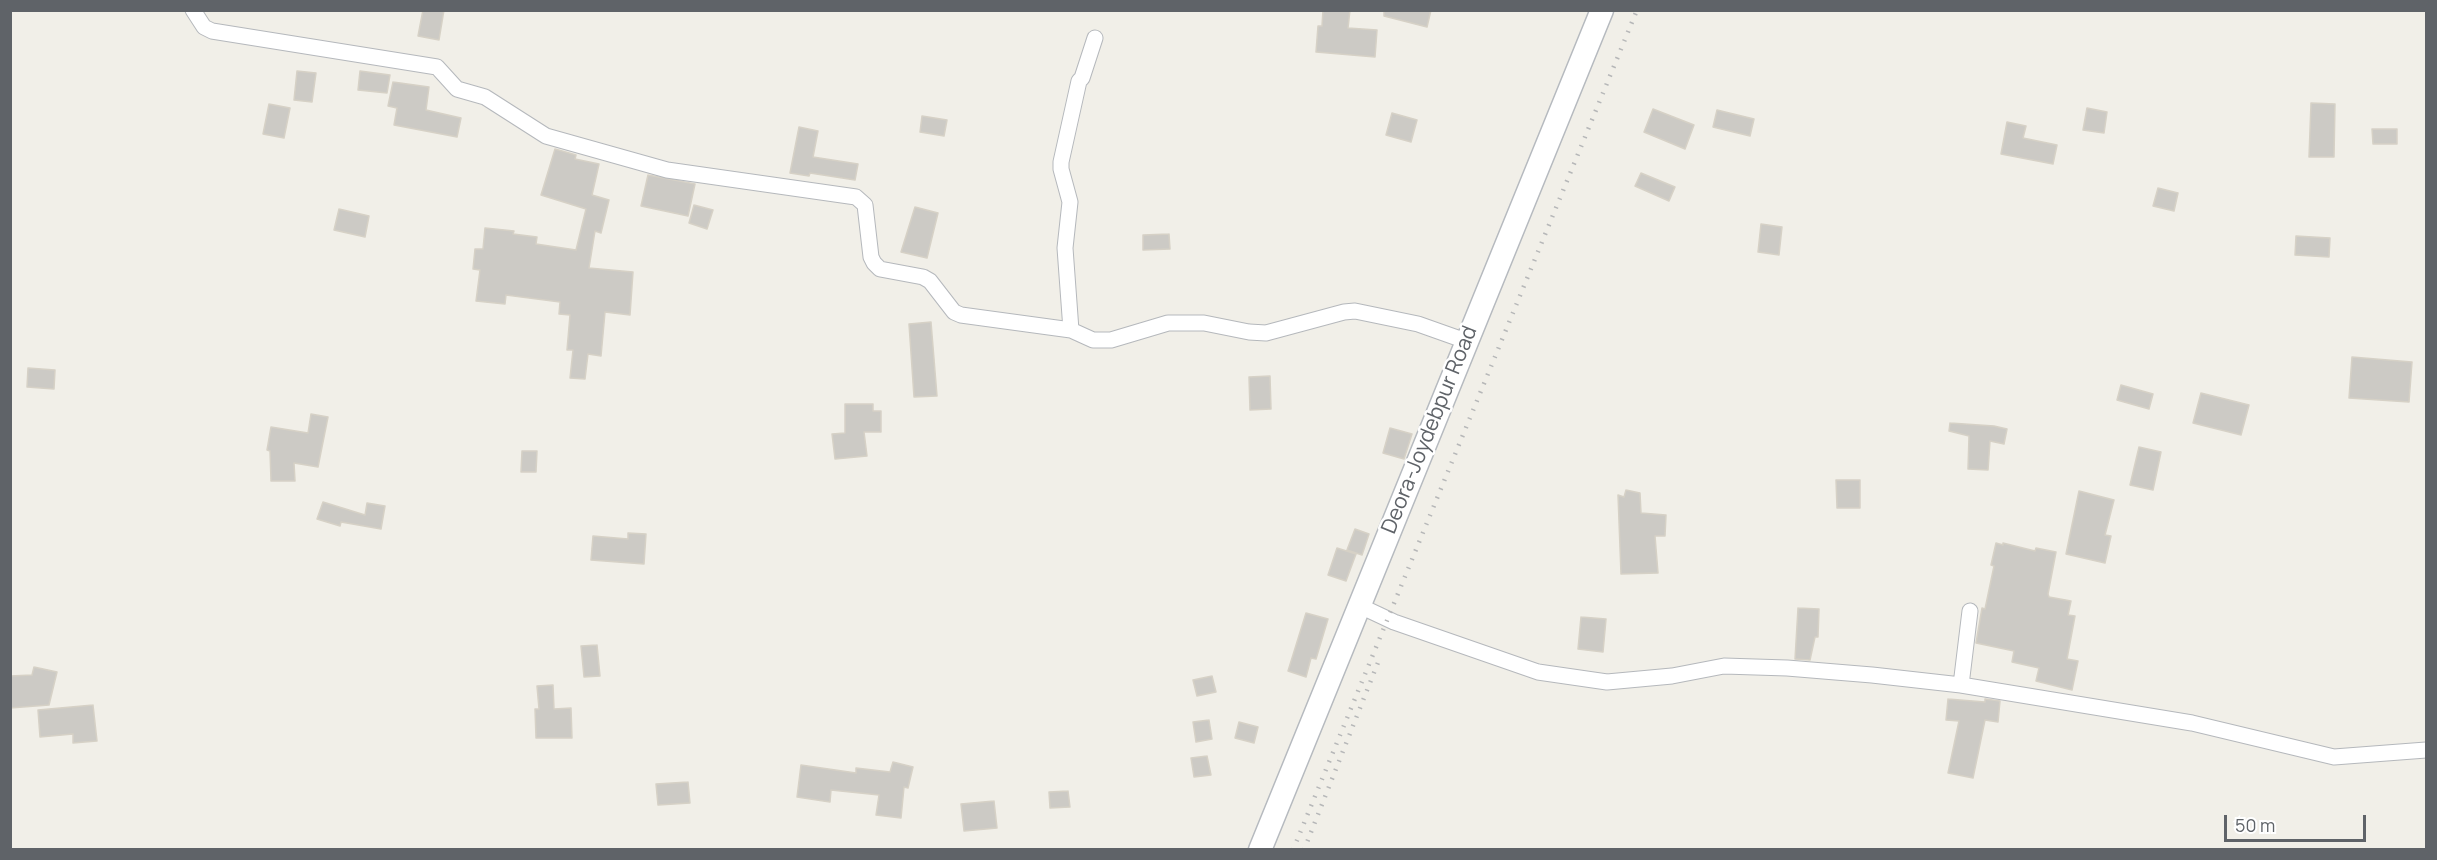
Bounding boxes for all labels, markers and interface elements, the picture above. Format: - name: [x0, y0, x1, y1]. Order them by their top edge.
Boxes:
- street label: Deora-Joydebpur Road: [1377, 322, 1483, 538]
- scale bar: [2227, 803, 2370, 841]
- text: 50 m: [2235, 813, 2275, 837]

